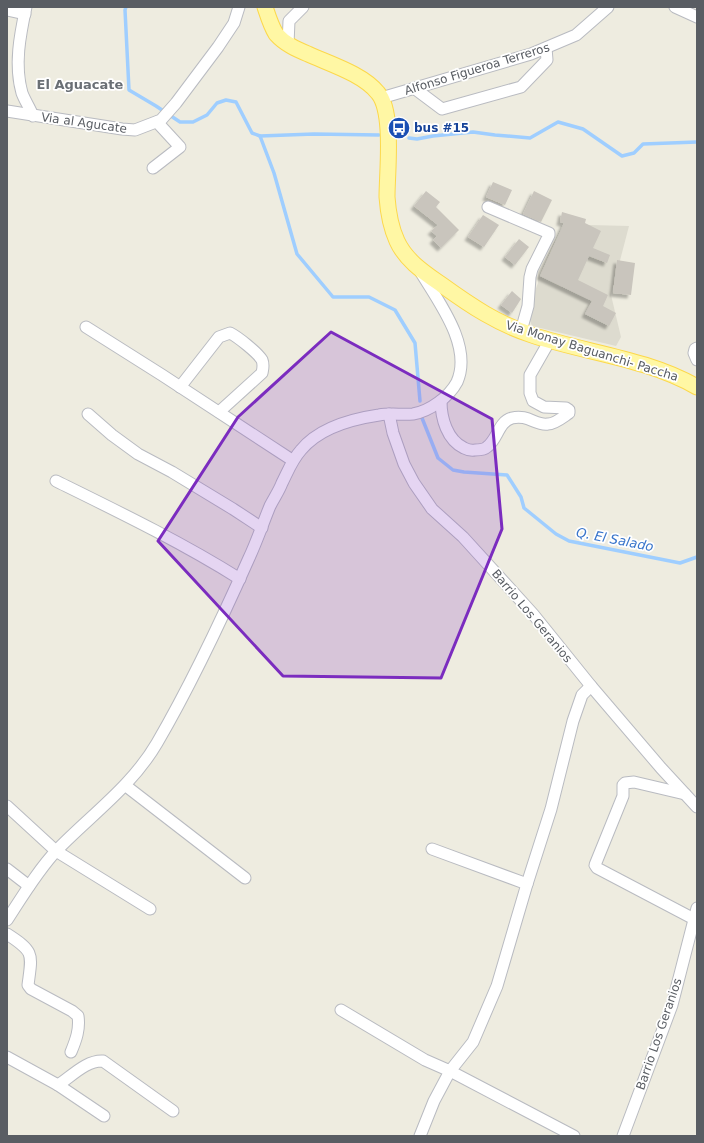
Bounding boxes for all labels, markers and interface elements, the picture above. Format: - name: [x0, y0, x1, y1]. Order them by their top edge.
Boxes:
- street label: Alfonso Figueroa Terreros: [403, 40, 551, 98]
- district label: El Aguacate: [37, 77, 124, 92]
- street label: Via al Agucate: [40, 110, 128, 136]
- bus stop icon: bus #15: [386, 115, 412, 141]
- place label: bus #15: [414, 121, 469, 135]
- street label: Via Monay Baguanchi- Paccha: [504, 318, 680, 384]
- water label: Q. El Salado: [575, 525, 655, 554]
- street label: Barrio Los Geranios: [489, 567, 575, 665]
- street label: Barrio Los Geranios: [633, 976, 685, 1092]

